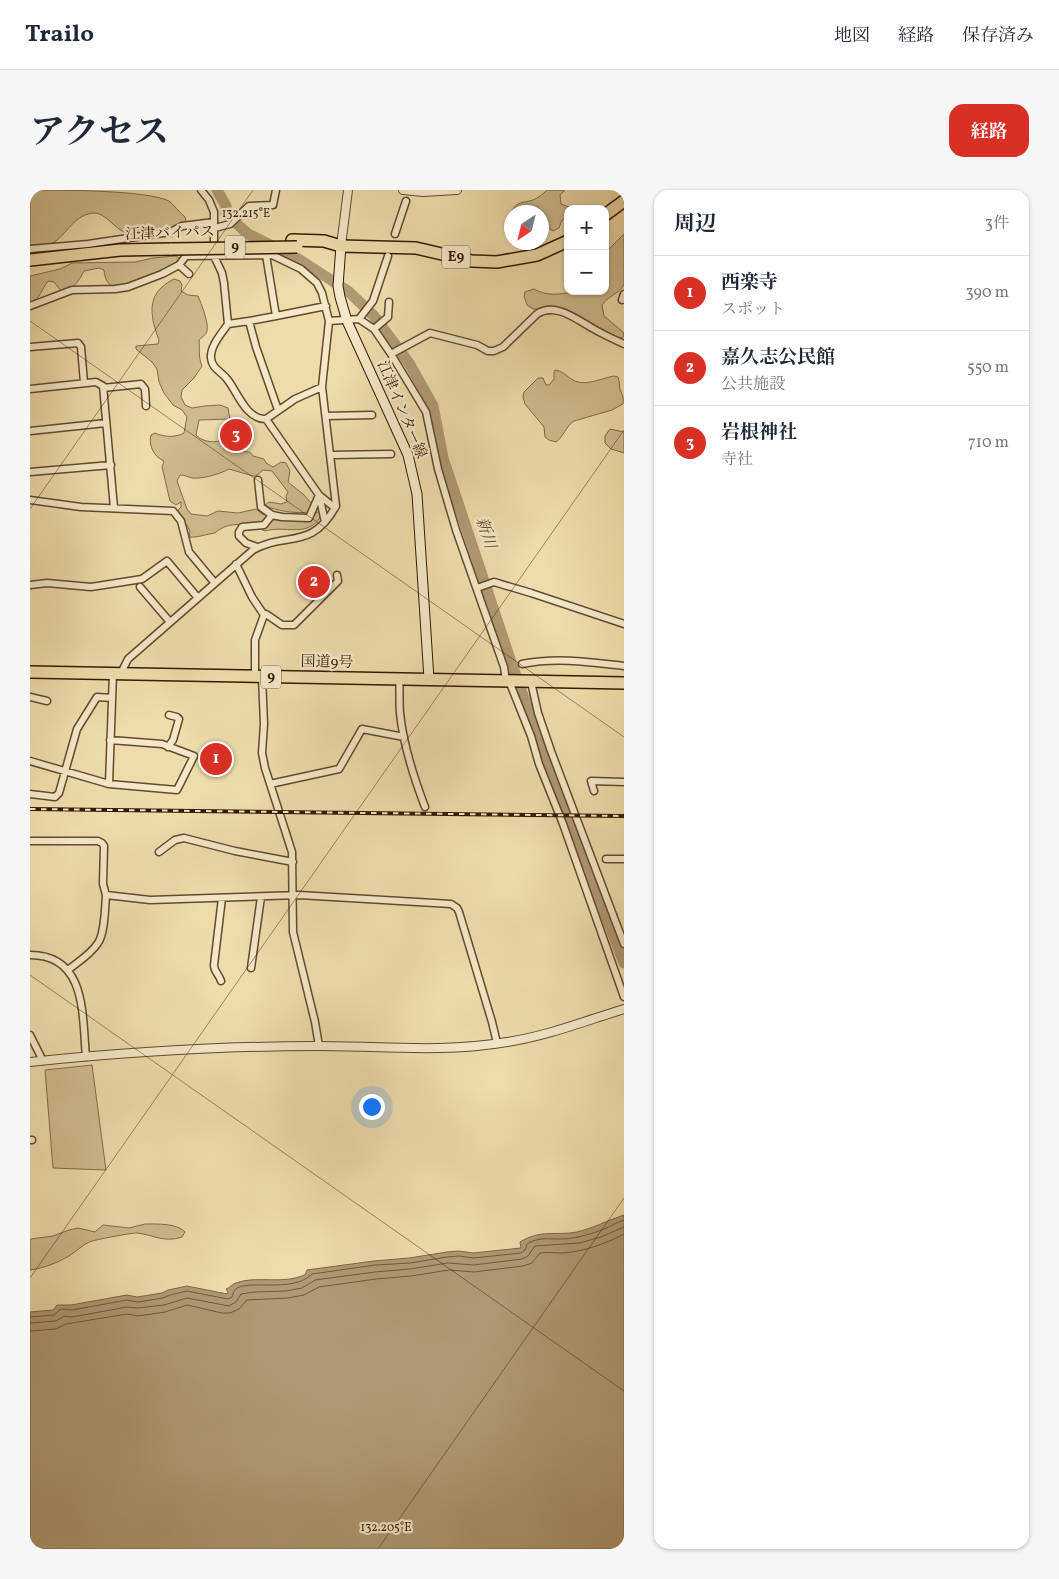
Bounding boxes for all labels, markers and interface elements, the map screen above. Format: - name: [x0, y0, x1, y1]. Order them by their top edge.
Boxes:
- text: Trailo: [25, 18, 94, 52]
- text: 地図: [834, 24, 870, 49]
- text: 経路: [898, 24, 934, 49]
- text: 保存済み: [962, 24, 1034, 49]
- button: 経路: [949, 104, 1029, 157]
- text: アクセス: [30, 110, 169, 158]
- north arrow: [504, 205, 549, 250]
- map controls: [564, 205, 609, 295]
- button: +: [564, 205, 609, 250]
- text: 132.215°E: [222, 206, 270, 222]
- text: 周辺: [674, 210, 716, 239]
- text: 3件: [985, 213, 1009, 235]
- street label: 江津バイパス: [125, 222, 215, 246]
- road number: 9: [225, 236, 245, 258]
- road number: E9: [442, 246, 470, 268]
- button: −: [564, 250, 609, 295]
- text: 西楽寺: [721, 270, 778, 296]
- text: 1: [687, 282, 693, 304]
- text: 390 m: [966, 282, 1009, 304]
- text: スポット: [721, 299, 785, 321]
- text: 嘉久志公民館: [721, 345, 835, 371]
- text: 2: [686, 357, 694, 379]
- text: 550 m: [967, 357, 1009, 379]
- street label: 江津インター線: [371, 358, 431, 462]
- text: 公共施設: [721, 374, 785, 396]
- pin: 3: [220, 416, 252, 454]
- text: 岩根神社: [721, 420, 797, 446]
- text: 3: [686, 432, 694, 454]
- text: 710 m: [968, 432, 1009, 454]
- text: 寺社: [721, 449, 753, 471]
- water label: 新川: [470, 514, 501, 554]
- pin: 2: [298, 563, 330, 601]
- street label: 国道9号: [300, 652, 354, 674]
- road number: 9: [261, 666, 281, 688]
- pin: 1: [200, 740, 232, 778]
- your location: [359, 1094, 385, 1120]
- text: 132.205°E: [361, 1520, 411, 1536]

